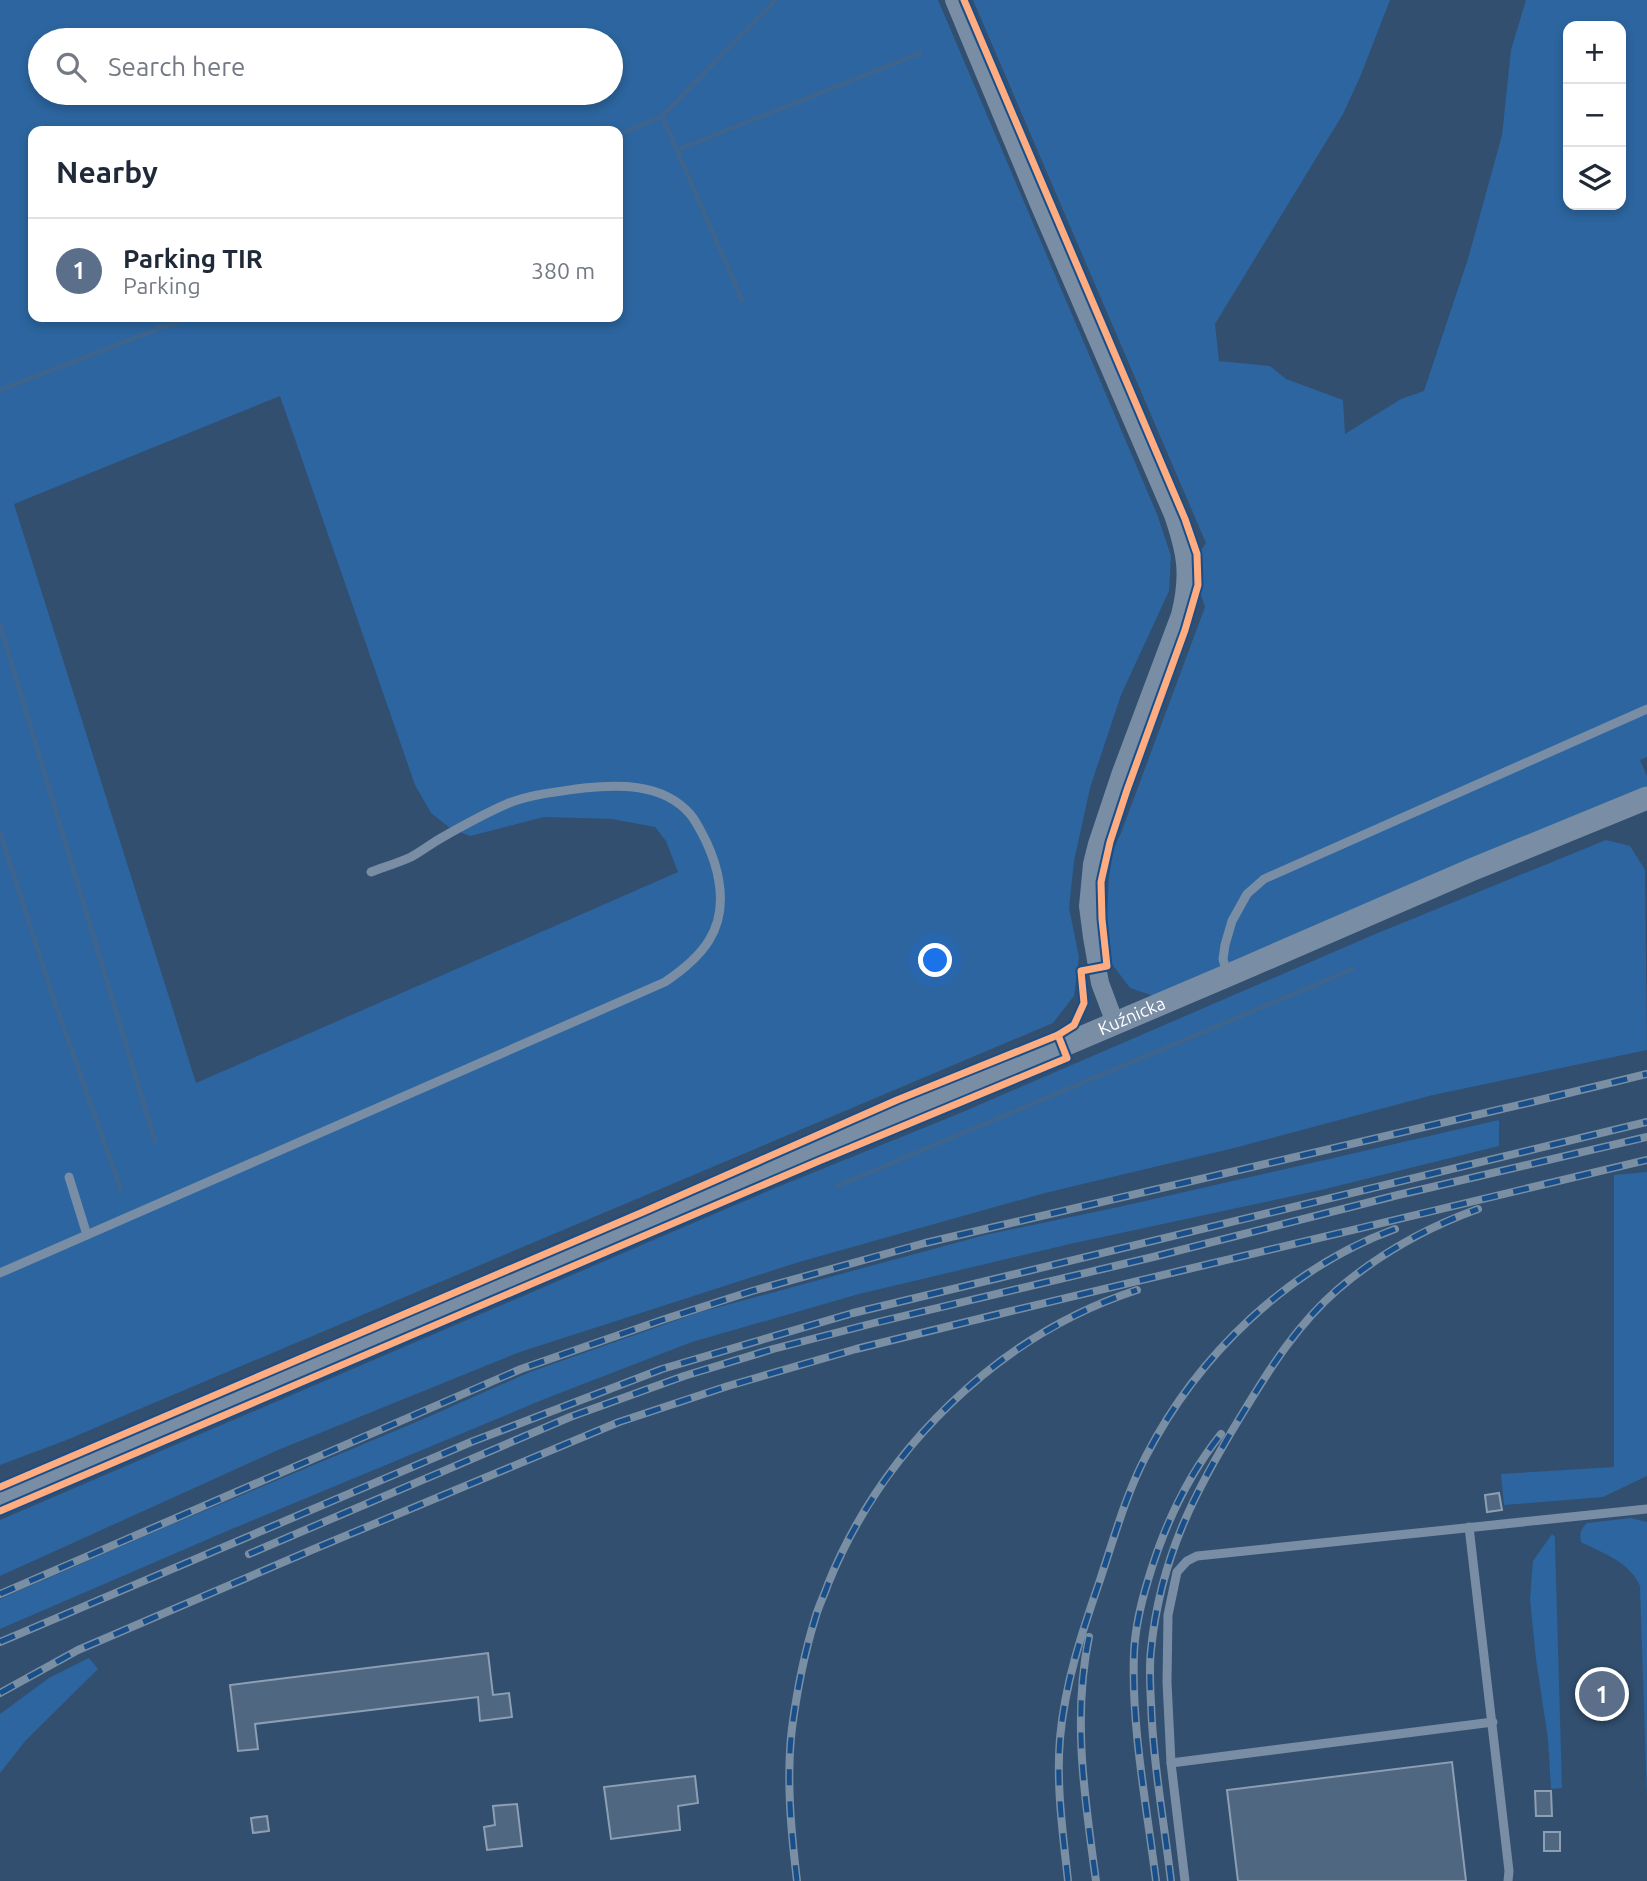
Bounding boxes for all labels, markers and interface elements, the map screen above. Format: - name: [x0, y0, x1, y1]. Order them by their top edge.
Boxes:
- map controls: [1563, 21, 1626, 210]
- button: +: [1563, 21, 1626, 84]
- search box: [28, 28, 623, 105]
- icon: search: [52, 48, 90, 86]
- text: Search here: [108, 52, 245, 81]
- button: −: [1563, 84, 1626, 147]
- button: layers: [1563, 147, 1626, 210]
- text: Nearby: [56, 155, 158, 189]
- text: Parking TIR: [123, 244, 263, 273]
- text: 1: [73, 258, 85, 283]
- text: 380 m: [531, 258, 595, 283]
- text: Parking: [123, 273, 201, 298]
- your location: [918, 943, 952, 977]
- street label: Kuźnicka: [1095, 992, 1168, 1038]
- pin: 1: [1579, 1668, 1625, 1720]

